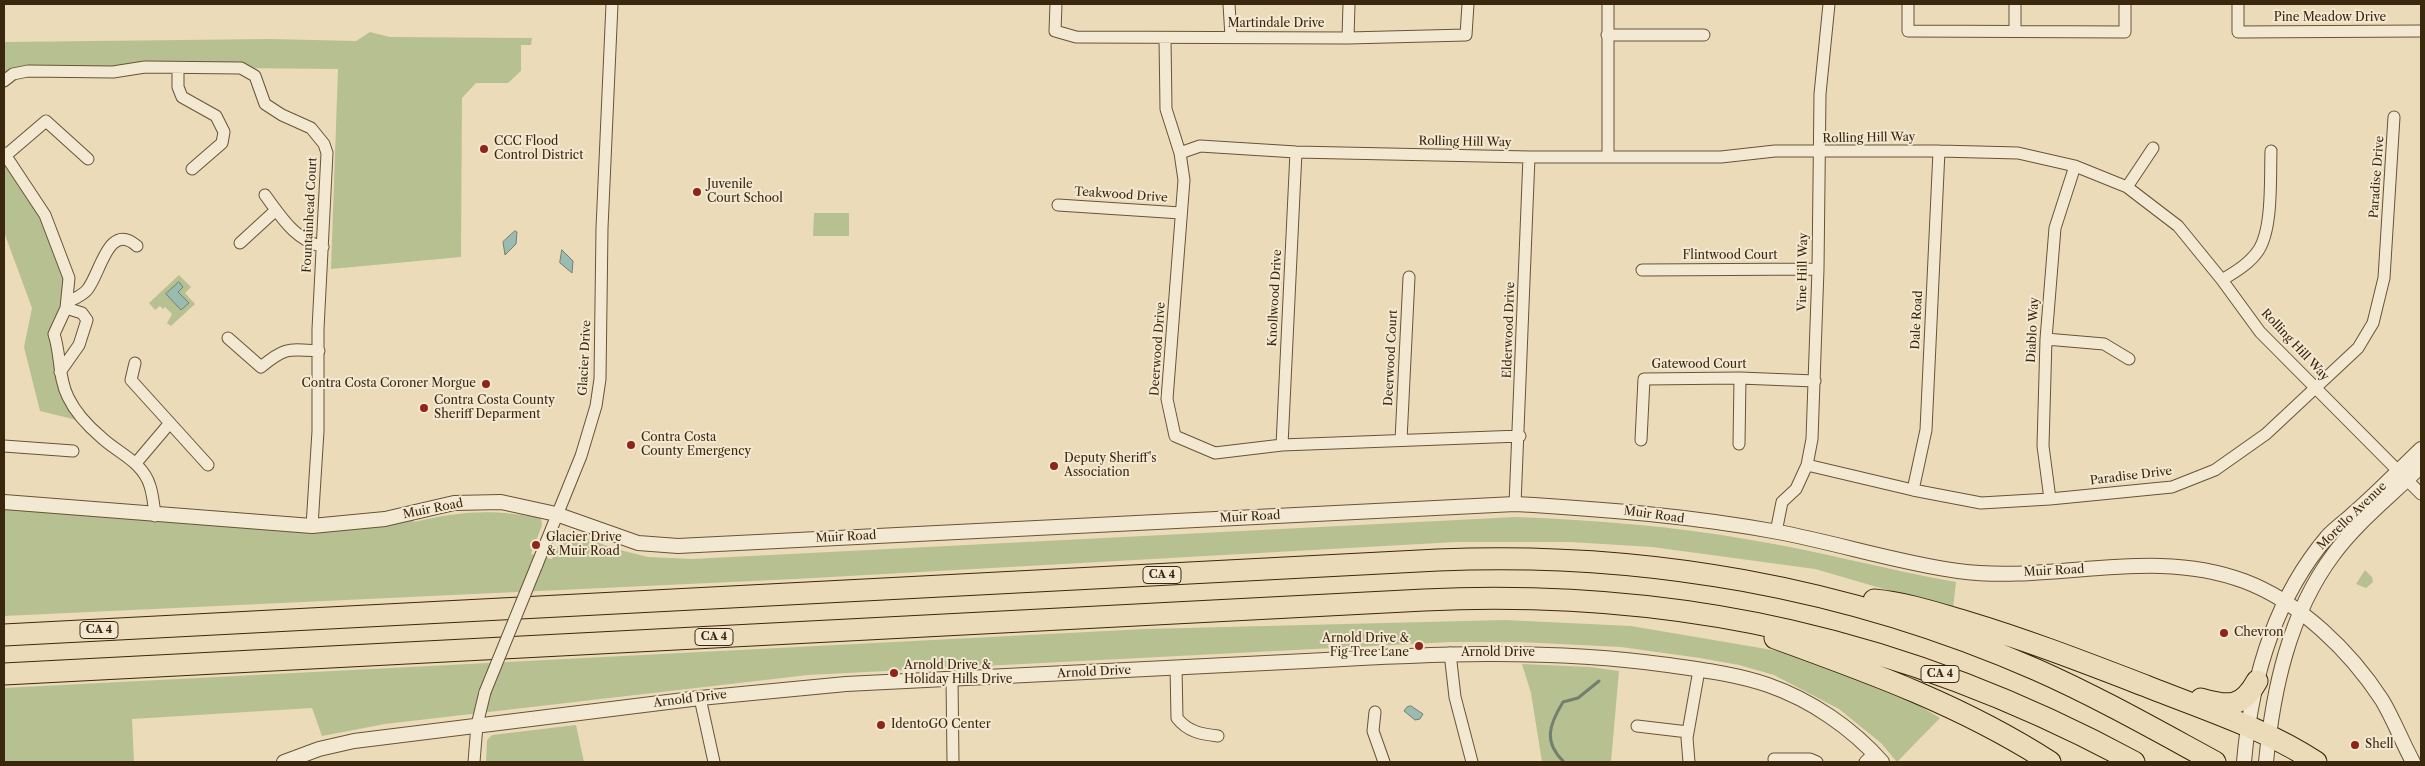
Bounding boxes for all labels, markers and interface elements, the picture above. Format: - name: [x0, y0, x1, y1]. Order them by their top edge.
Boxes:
- street label: Pine Meadow Drive: [2274, 11, 2386, 25]
- street label: Martindale Drive: [1227, 17, 1325, 31]
- street label: Rolling Hill Way: [1822, 130, 1916, 146]
- street label: Rolling Hill Way: [1418, 134, 1512, 150]
- place label: CCC Flood Control District: [494, 135, 583, 163]
- street label: Paradise Drive: [2367, 135, 2387, 219]
- marker: CCC Flood Control District: [478, 143, 490, 155]
- street label: Fountainhead Court: [300, 157, 320, 273]
- place label: Juvenile Court School: [707, 178, 783, 206]
- street label: Teakwood Drive: [1074, 185, 1168, 205]
- marker: Juvenile Court School: [691, 186, 703, 198]
- street label: Vine Hill Way: [1795, 232, 1811, 312]
- street label: Knollwood Drive: [1265, 249, 1285, 347]
- street label: Flintwood Court: [1683, 249, 1777, 263]
- street label: Elderwood Drive: [1500, 281, 1518, 379]
- street label: Dale Road: [1908, 290, 1926, 350]
- street label: Diablo Way: [2024, 297, 2042, 363]
- street label: Deerwood Drive: [1148, 301, 1168, 397]
- street label: Rolling Hill Way: [2258, 306, 2332, 384]
- street label: Deerwood Court: [1381, 310, 1401, 406]
- street label: Glacier Drive: [576, 320, 594, 396]
- street label: Gatewood Court: [1652, 358, 1746, 372]
- place label: Contra Costa Coroner Morgue: [302, 377, 476, 391]
- marker: Contra Costa Coroner Morgue: [480, 378, 492, 390]
- place label: Contra Costa County Sheriff Deparment: [434, 394, 555, 422]
- marker: Contra Costa County Sheriff Deparment: [418, 402, 430, 414]
- place label: Contra Costa County Emergency: [641, 431, 751, 459]
- marker: Contra Costa County Emergency: [625, 439, 637, 451]
- place label: Deputy Sheriff's Association: [1064, 452, 1156, 480]
- marker: Deputy Sheriff's Association: [1048, 460, 1060, 472]
- street label: Paradise Drive: [2089, 464, 2173, 488]
- street label: Morello Avenue: [2314, 479, 2390, 553]
- street label: Muir Road: [402, 496, 464, 522]
- street label: Muir Road: [1623, 504, 1685, 526]
- street label: Muir Road: [1219, 508, 1281, 526]
- street label: Muir Road: [815, 528, 877, 546]
- place label: Glacier Drive & Muir Road: [546, 531, 622, 559]
- marker: Glacier Drive & Muir Road: [530, 539, 542, 551]
- street label: Muir Road: [2023, 562, 2085, 580]
- road number: CA 4: [1143, 566, 1181, 584]
- road number: CA 4: [80, 622, 118, 638]
- place label: Chevron: [2234, 626, 2284, 640]
- marker: Chevron: [2218, 627, 2230, 639]
- road number: CA 4: [695, 628, 733, 646]
- place label: Arnold Drive & Fig Tree Lane: [1322, 632, 1409, 660]
- marker: Arnold Drive & Fig Tree Lane: [1413, 640, 1425, 652]
- street label: Arnold Drive: [1461, 646, 1535, 660]
- place label: Arnold Drive & Holiday Hills Drive: [904, 659, 1012, 687]
- street label: Arnold Drive: [1057, 663, 1131, 681]
- road number: CA 4: [1921, 666, 1959, 682]
- marker: Arnold Drive & Holiday Hills Drive: [888, 667, 900, 679]
- street label: Arnold Drive: [652, 687, 728, 711]
- place label: IdentoGO Center: [891, 718, 991, 732]
- marker: IdentoGO Center: [875, 719, 887, 731]
- place label: Shell: [2365, 738, 2394, 752]
- marker: Shell: [2349, 739, 2361, 751]

